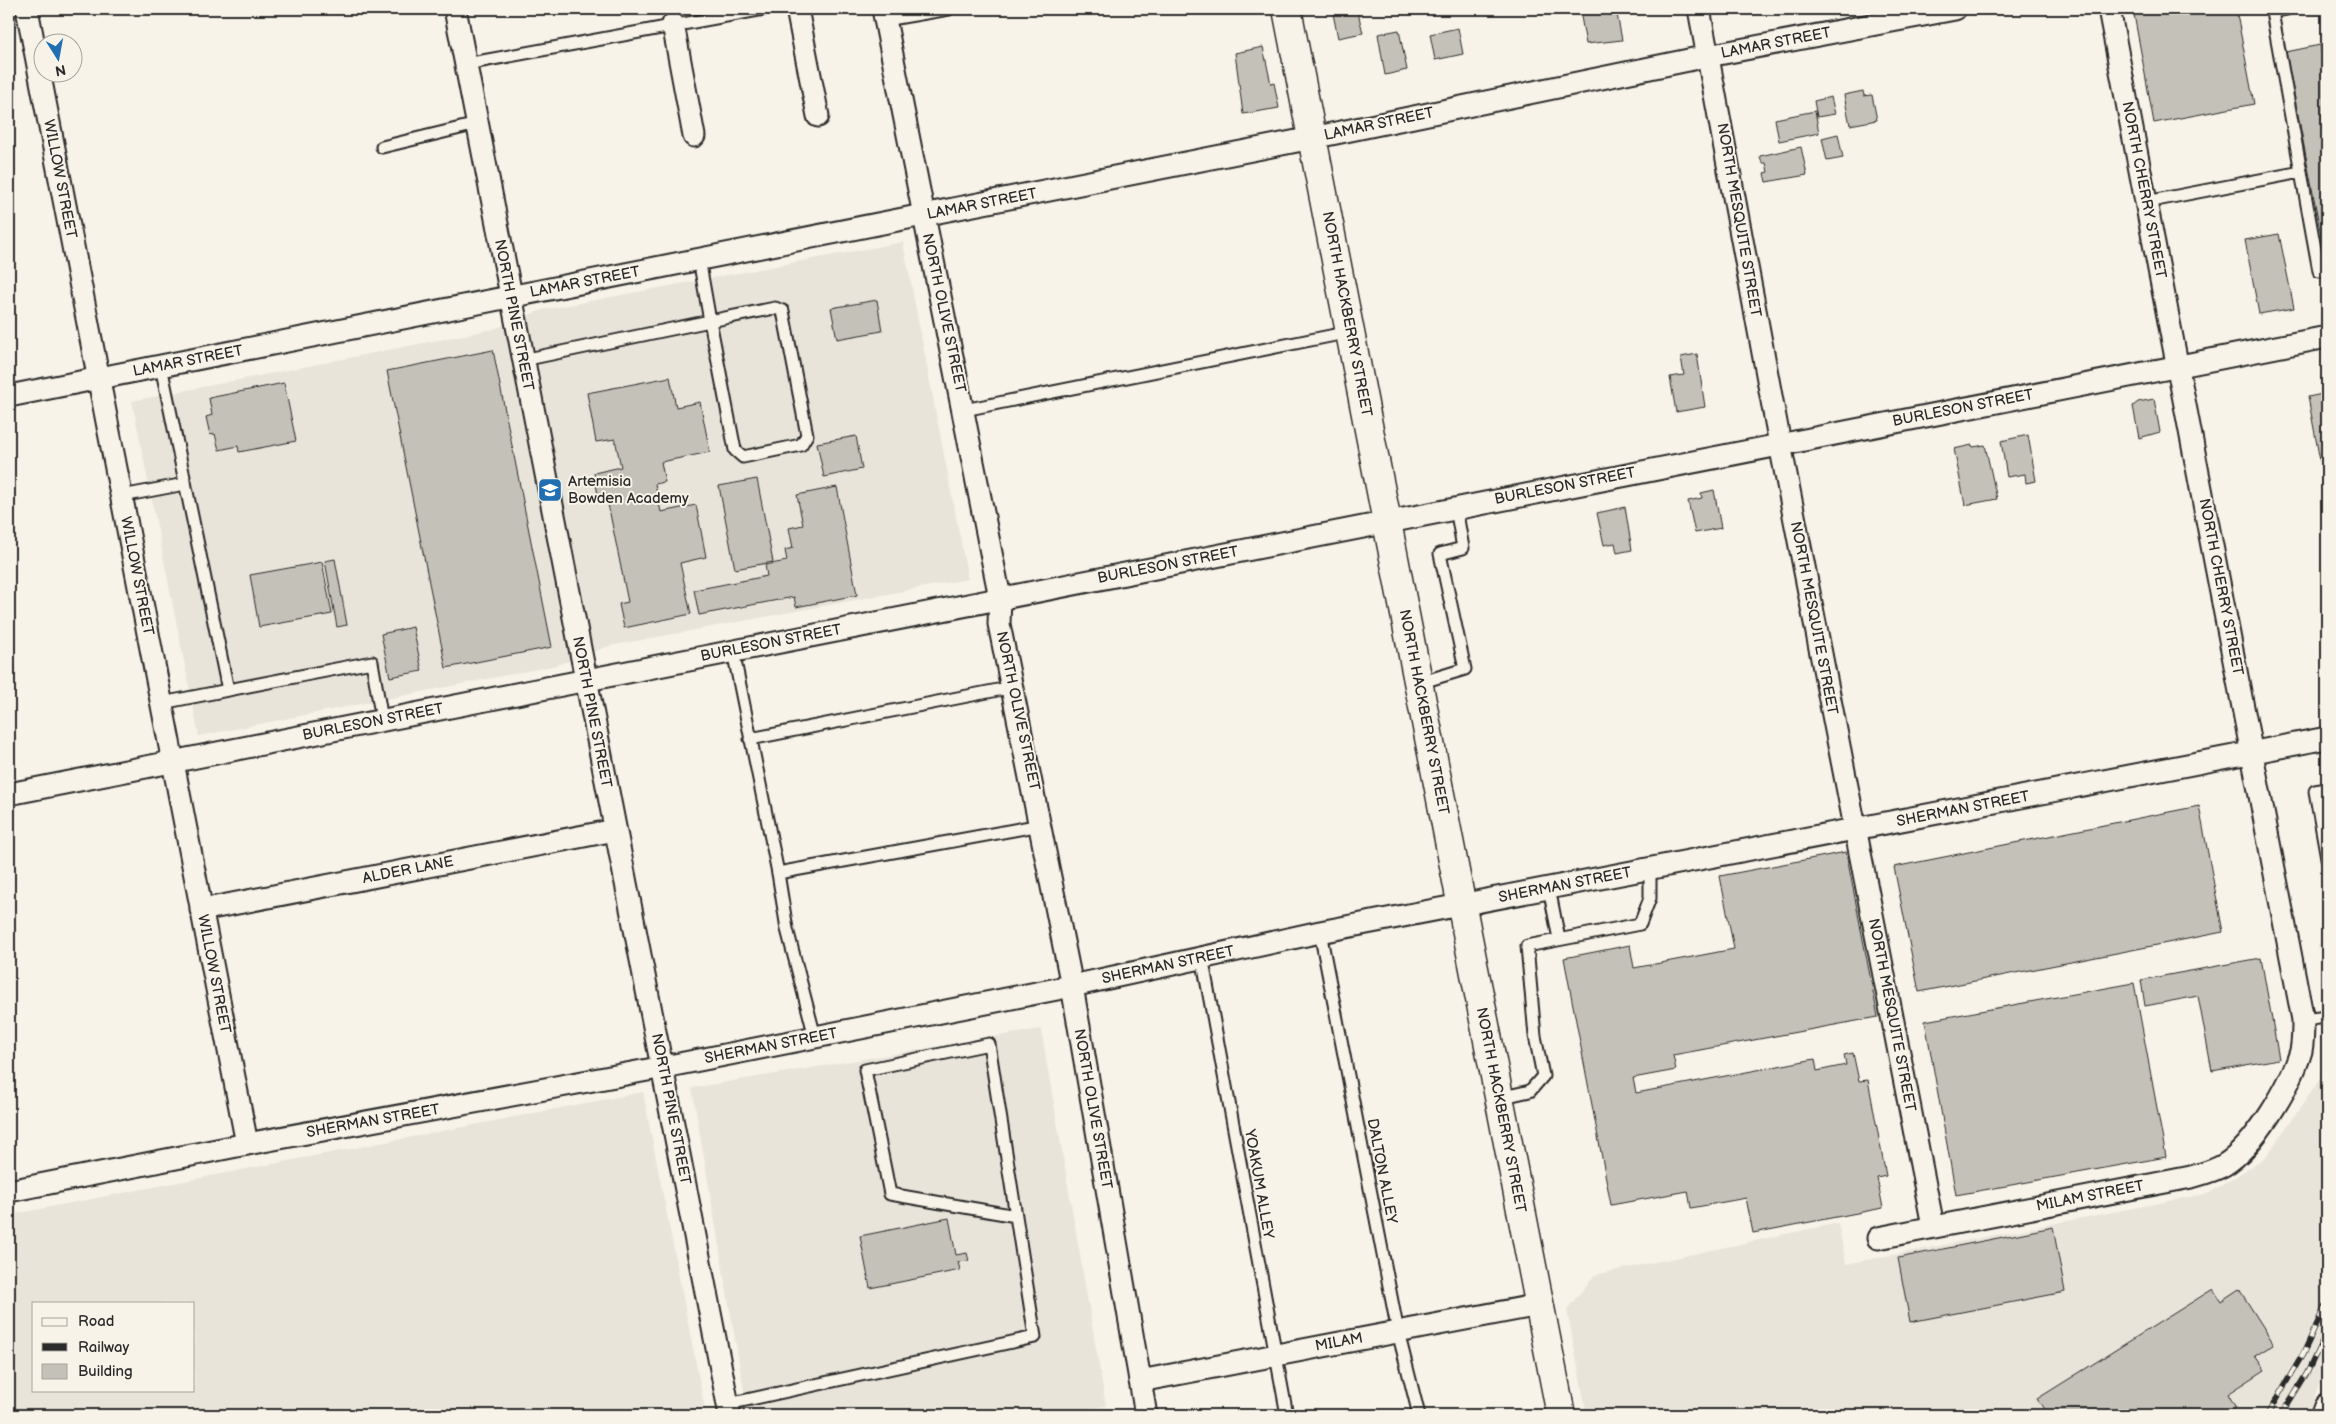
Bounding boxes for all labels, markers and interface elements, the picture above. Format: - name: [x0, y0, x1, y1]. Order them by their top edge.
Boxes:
- street label: LAMAR STREET: [1719, 23, 1833, 63]
- north arrow: [32, 32, 82, 82]
- text: N: [54, 61, 67, 80]
- street label: NORTH CHERRY STREET: [2117, 100, 2171, 280]
- street label: LAMAR STREET: [1322, 103, 1436, 145]
- street label: WILLOW STREET: [39, 118, 81, 240]
- street label: NORTH MESQUITE STREET: [1713, 122, 1765, 318]
- street label: LAMAR STREET: [925, 184, 1039, 224]
- street label: NORTH HACKBERRY STREET: [1318, 210, 1376, 418]
- street label: NORTH OLIVE STREET: [918, 232, 970, 394]
- street label: NORTH PINE STREET: [490, 238, 538, 392]
- street label: LAMAR STREET: [528, 262, 642, 302]
- street label: LAMAR STREET: [131, 341, 245, 381]
- street label: BURLESON STREET: [1891, 385, 2035, 431]
- street label: BURLESON STREET: [1493, 463, 1637, 509]
- place label: Artemisia Bowden Academy: [568, 472, 689, 508]
- school or university icon: Artemisia Bowden Academy: [537, 477, 563, 503]
- street label: NORTH CHERRY STREET: [2194, 497, 2248, 677]
- street label: WILLOW STREET: [116, 515, 158, 637]
- street label: NORTH MESQUITE STREET: [1786, 520, 1842, 716]
- street label: BURLESON STREET: [1096, 542, 1240, 588]
- street label: NORTH HACKBERRY STREET: [1395, 608, 1453, 816]
- street label: BURLESON STREET: [699, 620, 843, 666]
- street label: NORTH OLIVE STREET: [992, 630, 1044, 792]
- street label: NORTH PINE STREET: [568, 635, 616, 789]
- street label: BURLESON STREET: [301, 699, 445, 745]
- street label: SHERMAN STREET: [1895, 787, 2031, 831]
- street label: ALDER LANE: [361, 852, 455, 888]
- street label: SHERMAN STREET: [1497, 863, 1633, 907]
- street label: WILLOW STREET: [193, 913, 235, 1035]
- street label: NORTH MESQUITE STREET: [1864, 917, 1920, 1113]
- street label: SHERMAN STREET: [1100, 942, 1236, 988]
- street label: NORTH HACKBERRY STREET: [1472, 1006, 1530, 1214]
- street label: SHERMAN STREET: [703, 1024, 839, 1068]
- street label: NORTH OLIVE STREET: [1070, 1027, 1116, 1191]
- street label: NORTH PINE STREET: [647, 1032, 695, 1186]
- street label: SHERMAN STREET: [305, 1100, 441, 1142]
- street label: DALTON ALLEY: [1362, 1117, 1402, 1225]
- street label: YOAKUM ALLEY: [1240, 1127, 1278, 1241]
- street label: MILAM STREET: [2035, 1176, 2145, 1216]
- legend: [32, 1302, 195, 1392]
- text: Road: [78, 1312, 114, 1331]
- street label: MILAM: [1314, 1328, 1364, 1356]
- text: Railway: [78, 1338, 129, 1357]
- text: Building: [78, 1362, 133, 1381]

